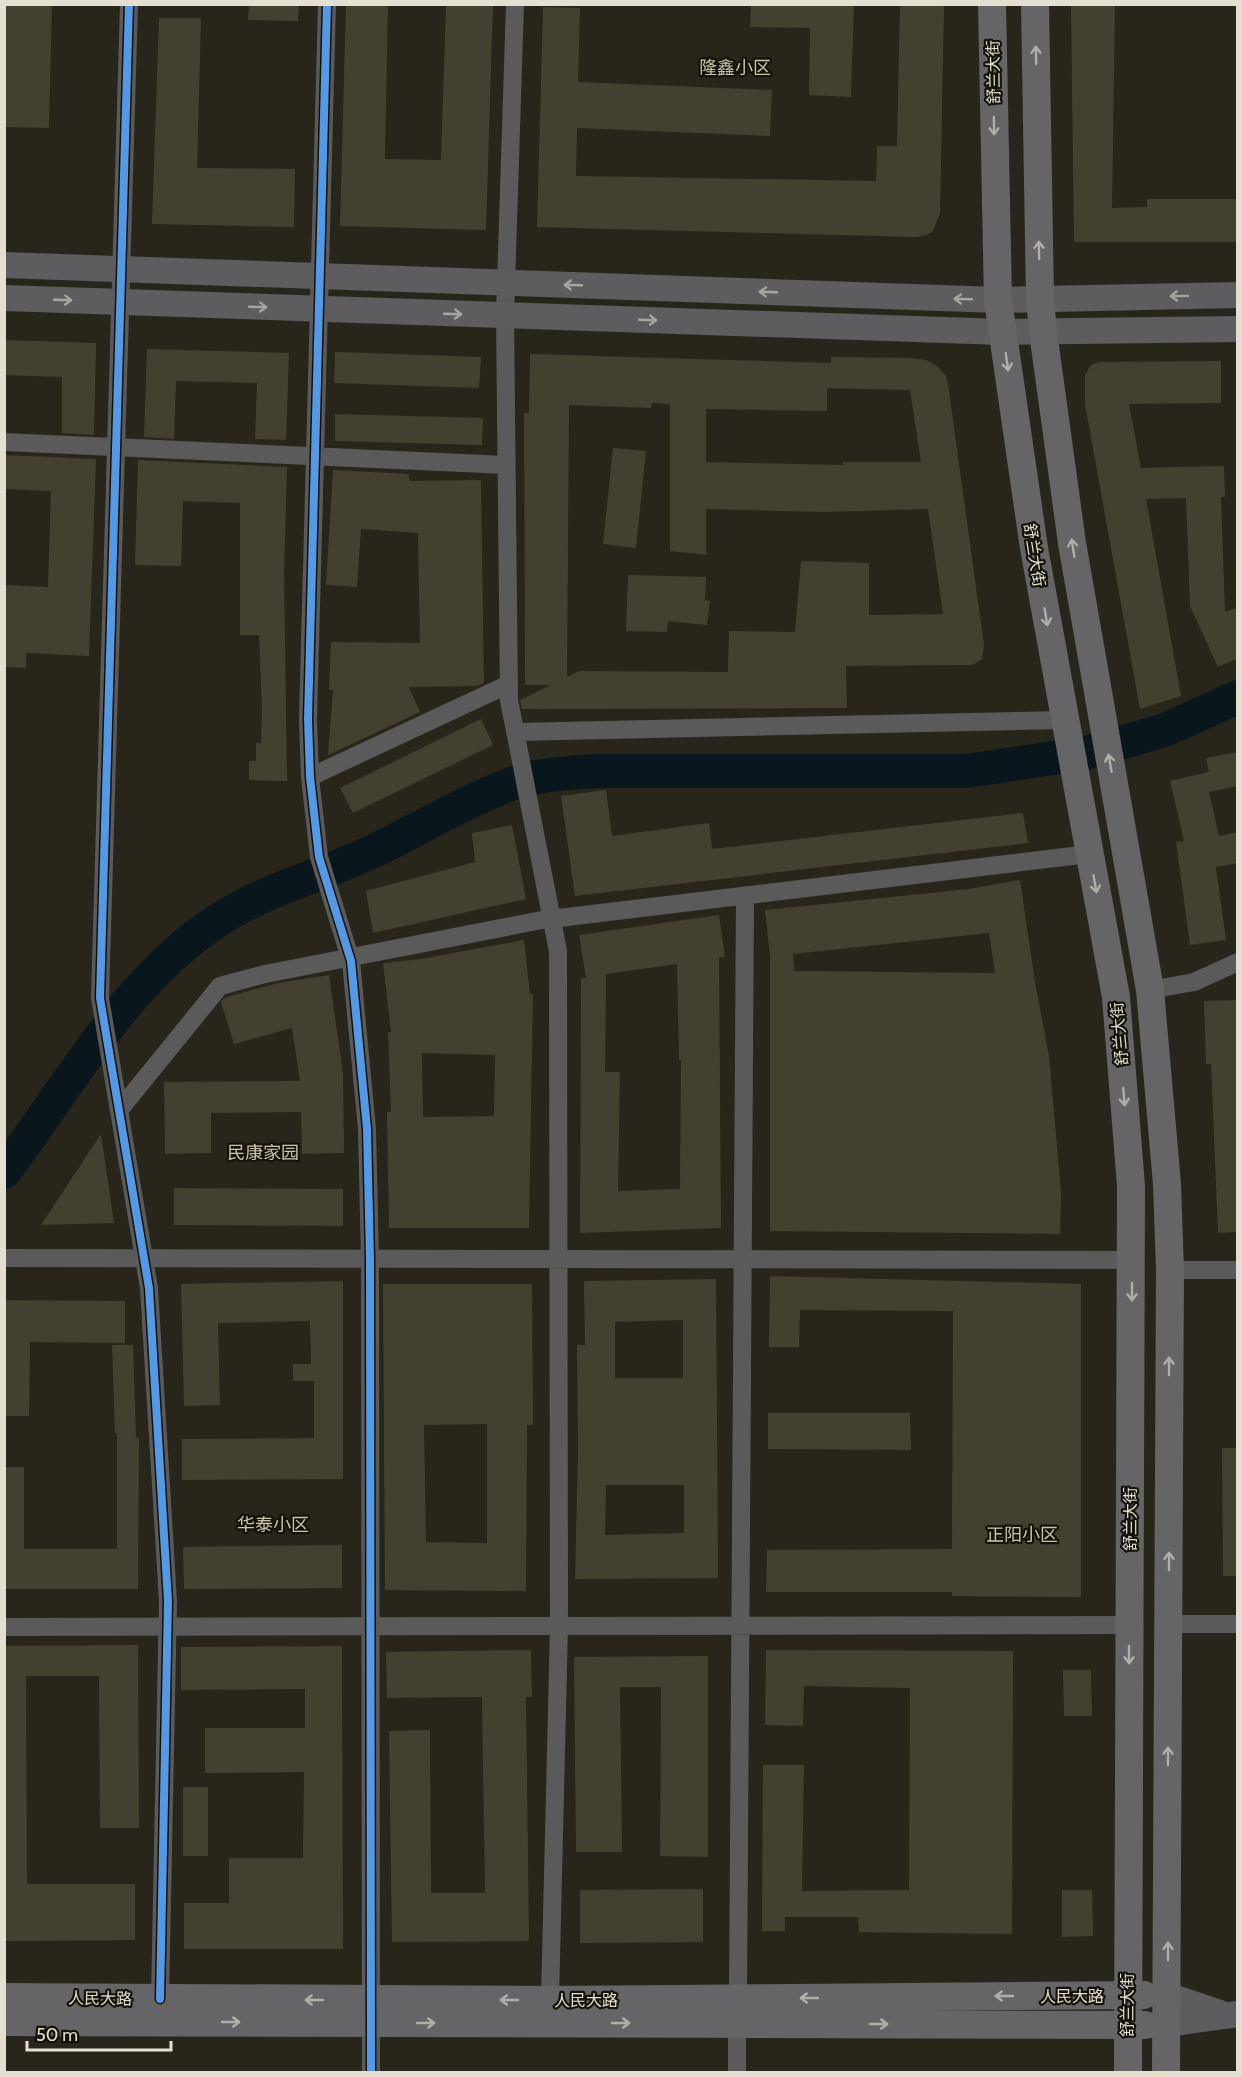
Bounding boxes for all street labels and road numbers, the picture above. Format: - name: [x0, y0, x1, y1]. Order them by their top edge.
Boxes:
- street label: 舒兰大街: [983, 40, 1004, 104]
- street label: 舒兰大街: [1020, 522, 1049, 588]
- street label: 舒兰大街: [1107, 1001, 1132, 1067]
- street label: 舒兰大街: [1121, 1487, 1140, 1551]
- street label: 舒兰大街: [1118, 1973, 1137, 2037]
- street label: 人民大路: [1040, 1987, 1104, 2006]
- street label: 人民大路: [68, 1988, 132, 2009]
- street label: 人民大路: [554, 1991, 618, 2010]

